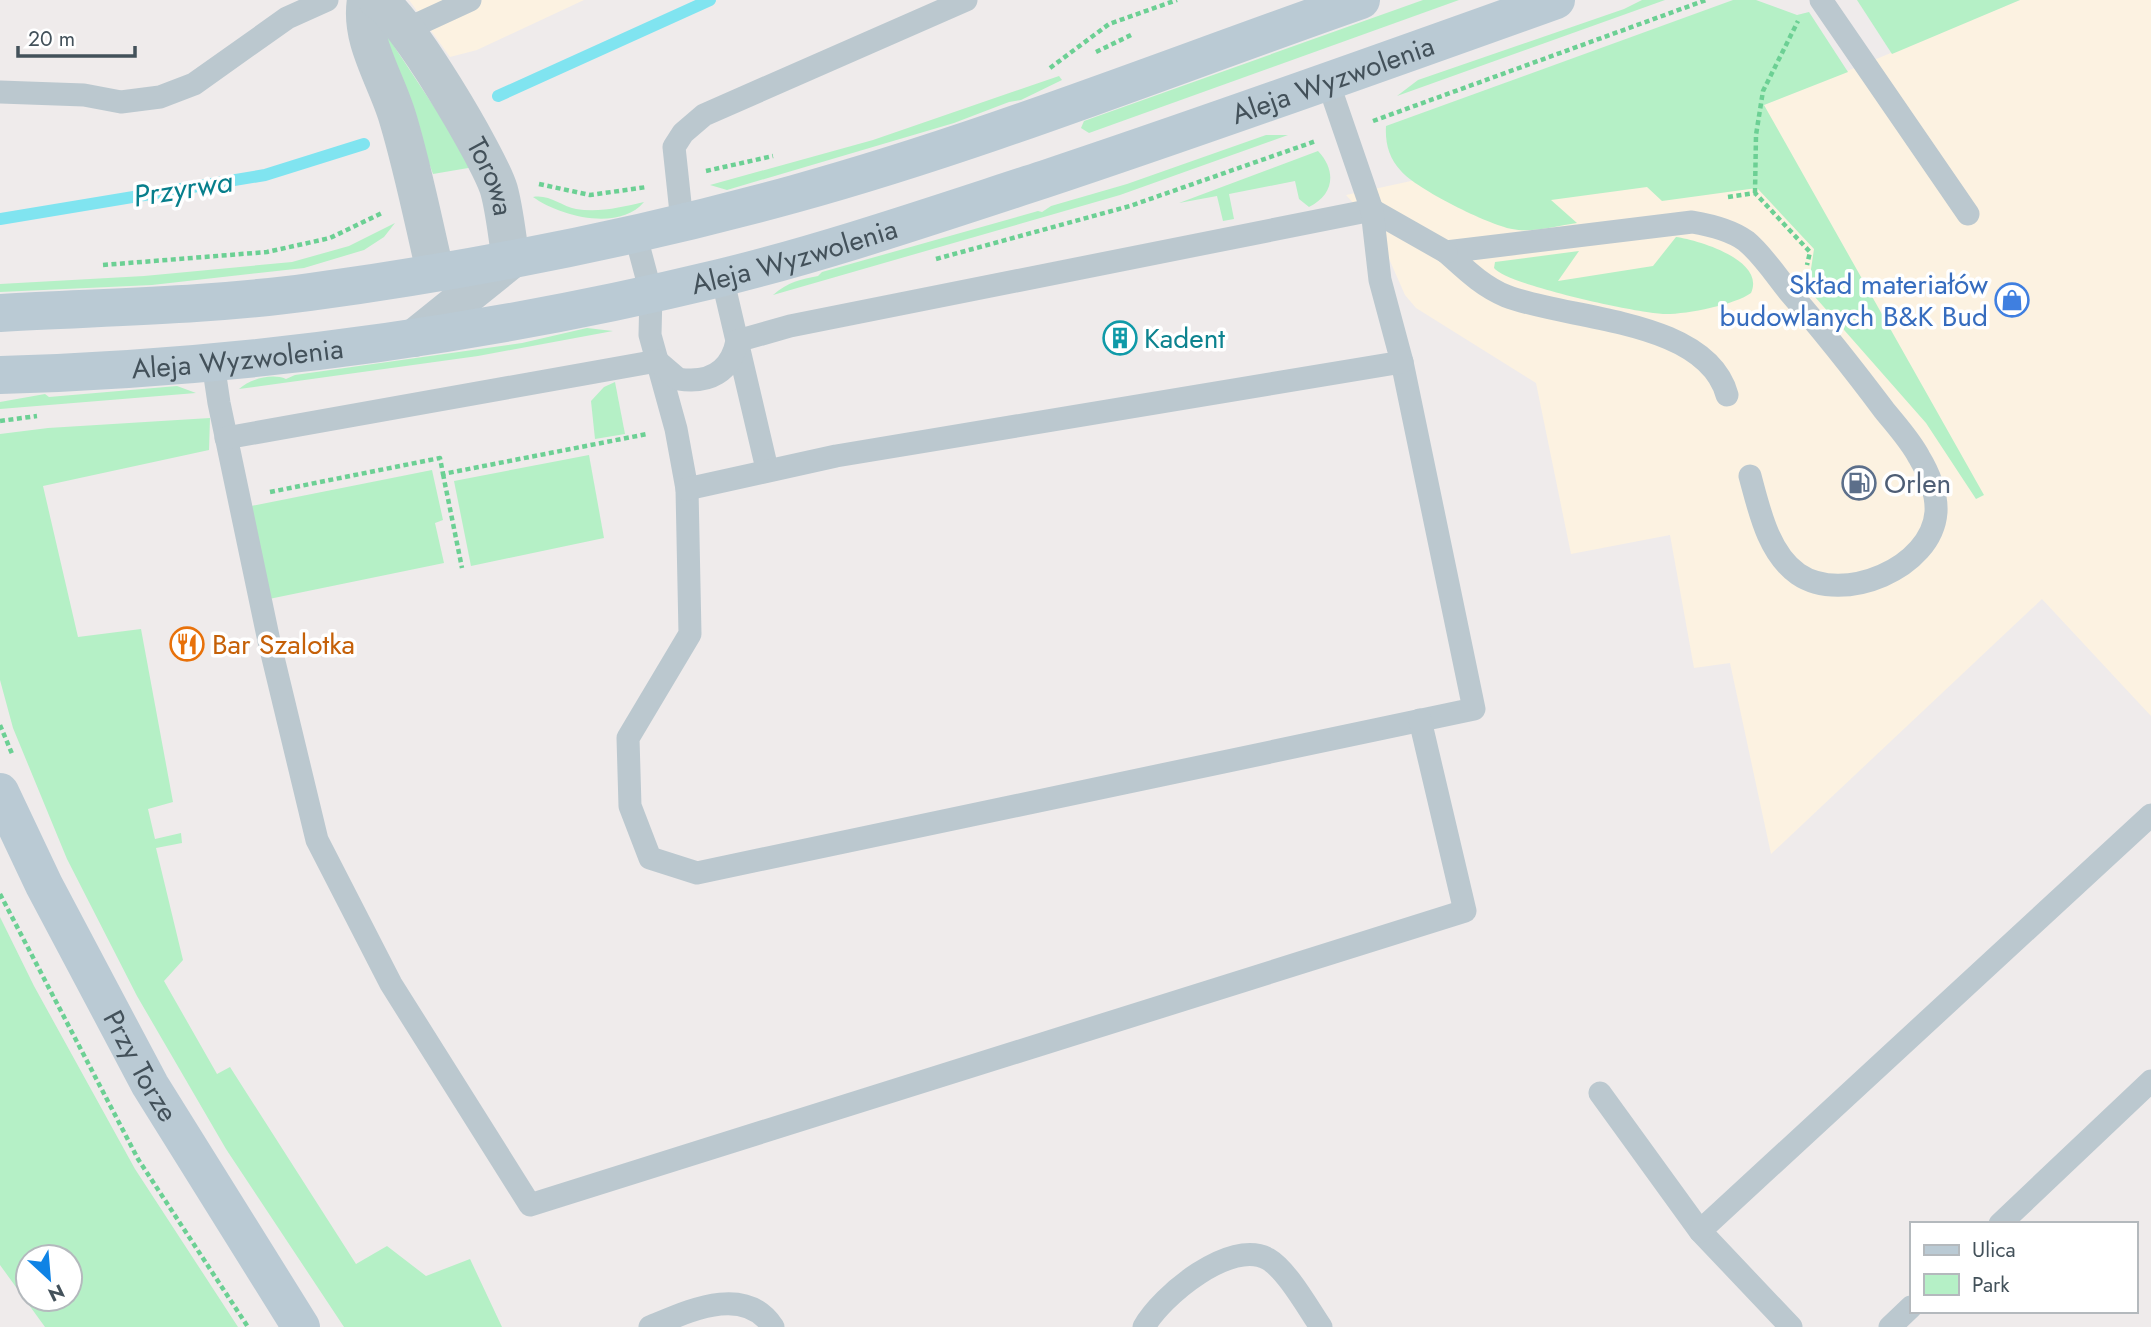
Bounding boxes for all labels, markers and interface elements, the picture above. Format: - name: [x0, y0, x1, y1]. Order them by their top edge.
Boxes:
- scale bar: [18, 14, 135, 58]
- text: 20 m: [28, 24, 75, 54]
- street label: Aleja Wyzwolenia: [1226, 25, 1440, 135]
- street label: Torowa: [456, 130, 524, 219]
- water label: Przyrwa: [130, 159, 236, 218]
- street label: Aleja Wyzwolenia: [687, 208, 903, 305]
- place label: Skład materiałów budowlanych B&K Bud: [1720, 264, 1988, 337]
- shop icon: Skład materiałów budowlanych B&K Bud: [1993, 281, 2031, 319]
- place label: Kadent: [1144, 318, 1225, 359]
- building icon: Kadent: [1101, 319, 1139, 357]
- street label: Aleja Wyzwolenia: [130, 328, 346, 390]
- place label: Orlen: [1884, 463, 1951, 504]
- fuel station icon: Orlen: [1840, 464, 1878, 502]
- place label: Bar Szalotka: [212, 624, 355, 665]
- restaurant icon: Bar Szalotka: [168, 625, 206, 663]
- street label: Przy Torze: [93, 1003, 188, 1130]
- legend: [1910, 1222, 2137, 1313]
- text: Ulica: [1972, 1235, 2016, 1265]
- north arrow: [14, 1243, 84, 1313]
- text: Park: [1972, 1270, 2010, 1300]
- text: N: [44, 1277, 69, 1308]

